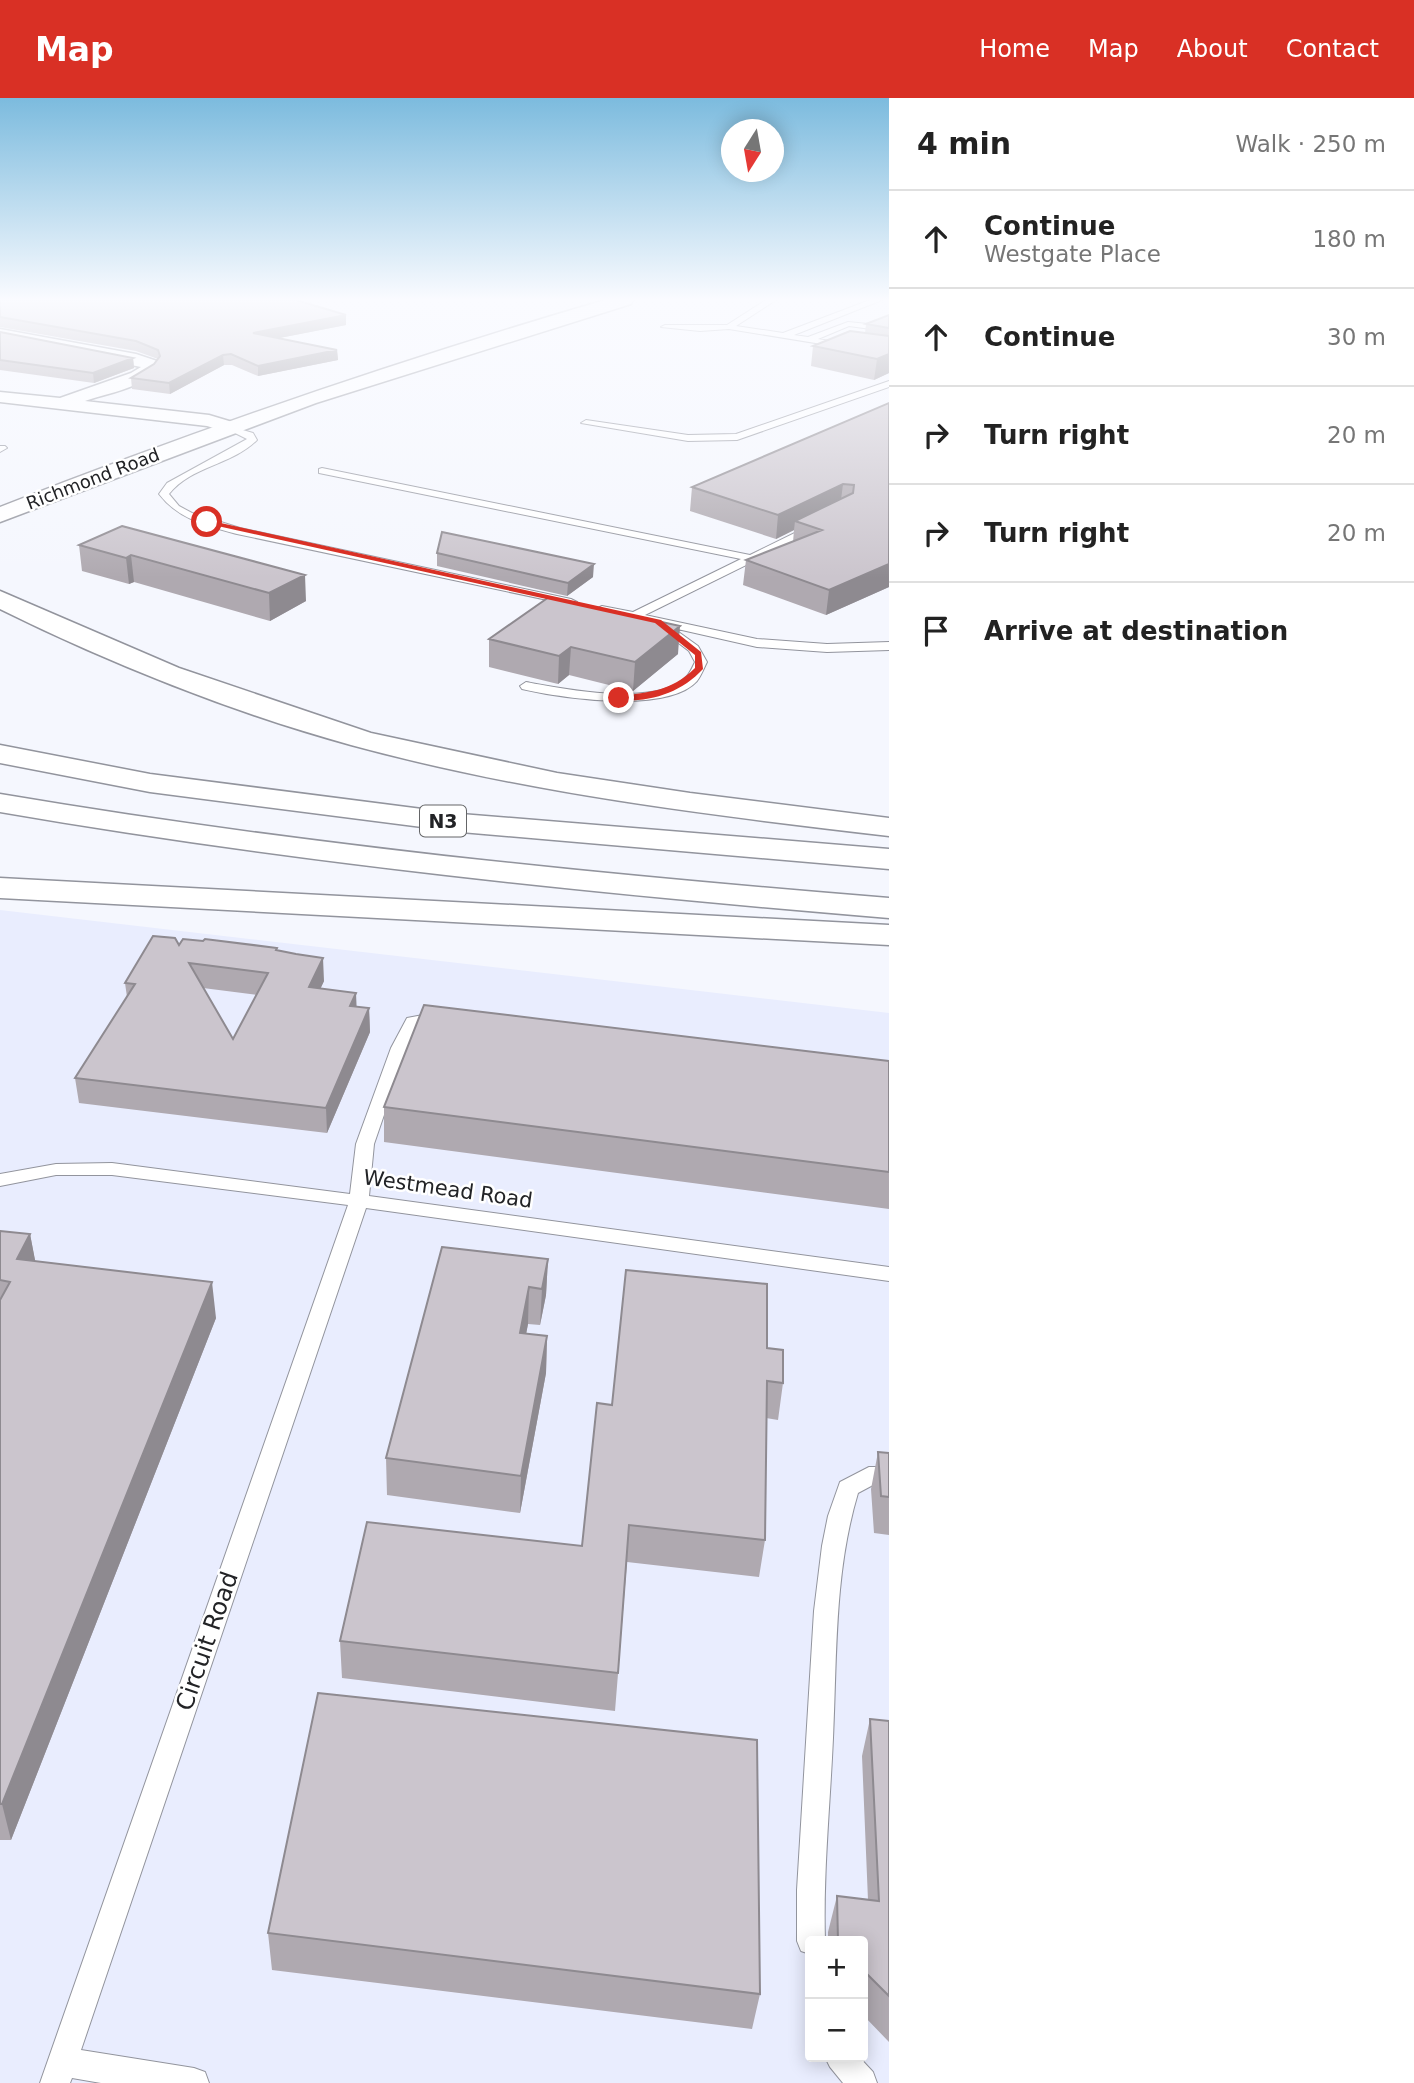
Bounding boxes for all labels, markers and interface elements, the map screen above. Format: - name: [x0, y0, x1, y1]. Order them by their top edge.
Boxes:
- text: Map: [35, 30, 114, 69]
- text: Home: [979, 35, 1050, 63]
- text: Map: [1088, 35, 1139, 63]
- text: About: [1177, 35, 1248, 63]
- text: Contact: [1286, 35, 1379, 63]
- north arrow: [721, 119, 784, 182]
- text: 4 min: [917, 126, 1011, 161]
- text: Walk · 250 m: [1235, 131, 1386, 157]
- text: Continue: [984, 211, 1115, 241]
- icon: ahead: [917, 220, 955, 258]
- text: 180 m: [1312, 226, 1386, 252]
- text: Westgate Place: [984, 241, 1161, 267]
- icon: ahead: [917, 318, 955, 356]
- text: Continue: [984, 322, 1115, 352]
- text: 30 m: [1327, 324, 1386, 350]
- icon: right: [917, 416, 955, 454]
- text: Turn right: [984, 420, 1129, 450]
- text: 20 m: [1327, 422, 1386, 448]
- street label: Richmond Road: [23, 443, 162, 514]
- route start: [191, 506, 222, 537]
- icon: right: [917, 514, 955, 552]
- text: Turn right: [984, 518, 1129, 548]
- text: 20 m: [1327, 520, 1386, 546]
- icon: arrive: [917, 612, 955, 650]
- text: Arrive at destination: [984, 616, 1288, 646]
- route end: [603, 682, 634, 713]
- road number: N3: [420, 806, 466, 836]
- street label: Westmead Road: [362, 1165, 534, 1213]
- street label: Circuit Road: [170, 1568, 244, 1714]
- map controls: [805, 1936, 868, 2062]
- button: +: [805, 1936, 868, 1999]
- button: −: [805, 1999, 868, 2062]

